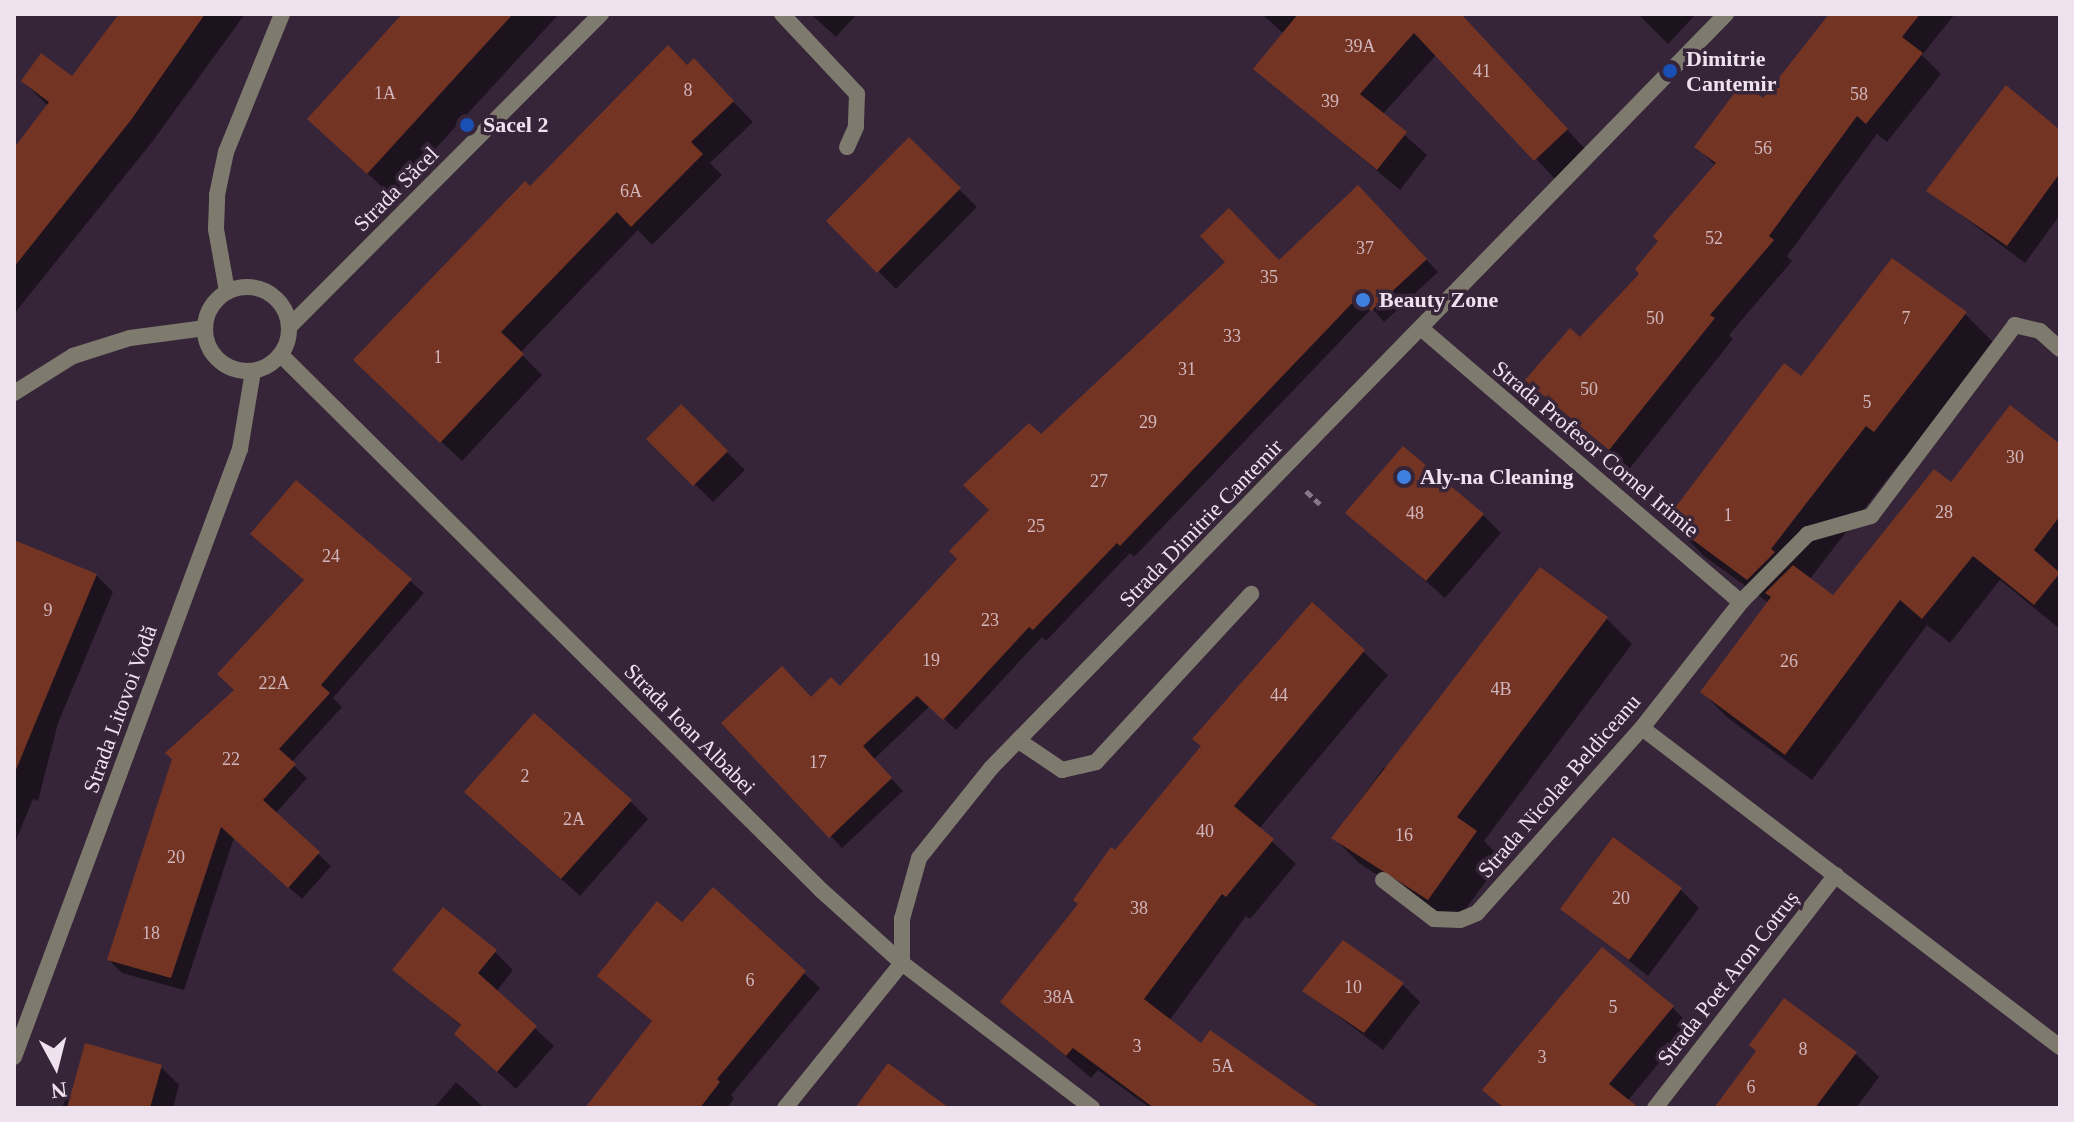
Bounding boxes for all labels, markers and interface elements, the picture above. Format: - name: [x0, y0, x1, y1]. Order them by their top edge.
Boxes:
- house number: 39A: [1345, 35, 1375, 57]
- place label: Dimitrie Cantemir: [1686, 45, 1776, 96]
- house number: 41: [1473, 60, 1491, 82]
- marker: Dimitrie Cantemir: [1661, 62, 1679, 80]
- house number: 8: [684, 79, 692, 101]
- house number: 1A: [374, 82, 396, 104]
- house number: 58: [1850, 83, 1868, 105]
- house number: 39: [1321, 90, 1339, 112]
- place label: Sacel 2: [483, 112, 548, 138]
- marker: Sacel 2: [458, 116, 476, 134]
- house number: 56: [1754, 137, 1772, 159]
- street label: Strada Săcel: [348, 141, 444, 237]
- house number: 6A: [620, 180, 642, 202]
- house number: 52: [1705, 227, 1723, 249]
- house number: 37: [1356, 237, 1374, 259]
- house number: 35: [1260, 266, 1278, 288]
- place label: Beauty Zone: [1379, 287, 1498, 313]
- marker: Beauty Zone: [1354, 291, 1372, 309]
- house number: 50: [1646, 307, 1664, 329]
- house number: 7: [1902, 307, 1910, 329]
- house number: 33: [1223, 325, 1241, 347]
- house number: 1: [434, 346, 442, 368]
- street label: Strada Profesor Cornel Irimie: [1488, 355, 1704, 543]
- house number: 31: [1178, 358, 1196, 380]
- house number: 50: [1580, 378, 1598, 400]
- house number: 5: [1862, 391, 1872, 413]
- house number: 29: [1139, 411, 1157, 433]
- street label: Strada Dimitrie Cantemir: [1114, 433, 1288, 613]
- house number: 30: [2006, 446, 2024, 468]
- place label: Aly-na Cleaning: [1420, 464, 1573, 490]
- marker: Aly-na Cleaning: [1395, 468, 1413, 486]
- house number: 27: [1090, 470, 1108, 492]
- house number: 28: [1935, 501, 1953, 523]
- house number: 48: [1406, 502, 1424, 524]
- house number: 1: [1724, 504, 1732, 526]
- house number: 25: [1027, 515, 1045, 537]
- house number: 24: [322, 545, 340, 567]
- house number: 9: [44, 599, 52, 621]
- house number: 23: [981, 609, 999, 631]
- street label: Strada Litovoi Vodă: [77, 621, 163, 797]
- house number: 19: [922, 649, 940, 671]
- house number: 26: [1780, 650, 1798, 672]
- street label: Strada Ioan Albabei: [618, 657, 762, 801]
- house number: 22A: [259, 672, 289, 694]
- house number: 4B: [1490, 678, 1512, 700]
- house number: 44: [1270, 684, 1288, 706]
- street label: Strada Nicolae Beldiceanu: [1472, 689, 1646, 883]
- house number: 22: [222, 748, 240, 770]
- house number: 17: [809, 751, 827, 773]
- house number: 2: [520, 765, 530, 787]
- house number: 2A: [563, 808, 585, 830]
- house number: 40: [1196, 820, 1214, 842]
- house number: 16: [1395, 824, 1413, 846]
- house number: 20: [167, 846, 185, 868]
- street label: Strada Poet Aron Cotruș: [1651, 885, 1805, 1071]
- house number: 20: [1612, 887, 1630, 909]
- house number: 38: [1130, 897, 1148, 919]
- house number: 18: [142, 922, 160, 944]
- house number: 6: [746, 969, 754, 991]
- house number: 10: [1344, 976, 1362, 998]
- house number: 38A: [1044, 986, 1074, 1008]
- house number: 5: [1608, 996, 1618, 1018]
- north arrow: [16, 1026, 96, 1106]
- house number: 3: [1132, 1035, 1142, 1057]
- house number: 8: [1798, 1038, 1808, 1060]
- house number: 3: [1538, 1046, 1546, 1068]
- house number: 5A: [1212, 1055, 1234, 1077]
- house number: 6: [1746, 1076, 1756, 1098]
- text: N: [50, 1077, 68, 1104]

